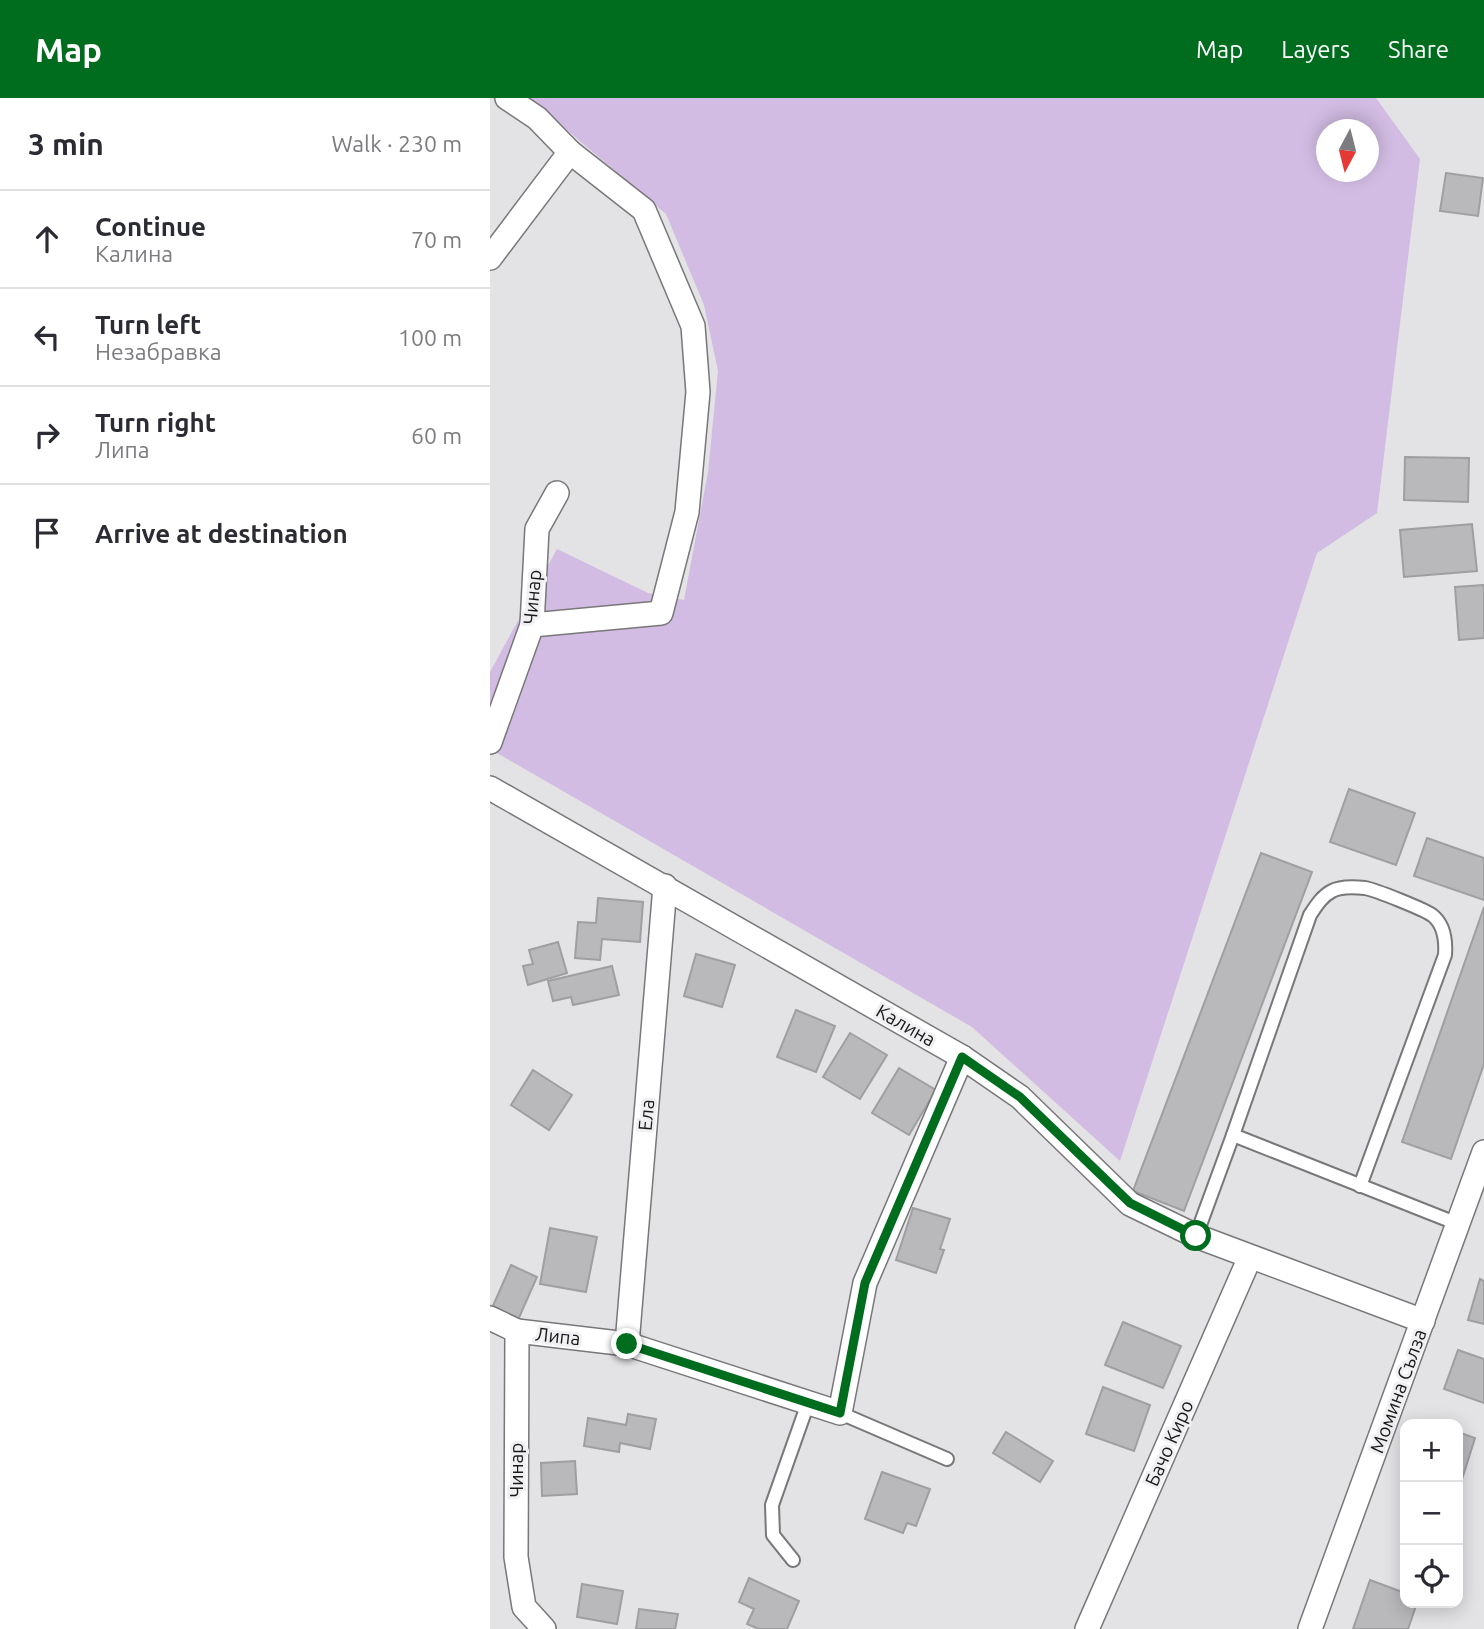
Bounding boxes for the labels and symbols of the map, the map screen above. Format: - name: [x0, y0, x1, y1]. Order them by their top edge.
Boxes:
- north arrow: [1316, 119, 1379, 182]
- street label: Чинар: [519, 569, 545, 625]
- street label: Калина: [873, 999, 939, 1051]
- street label: Ела: [634, 1098, 658, 1132]
- route start: [1180, 1220, 1211, 1251]
- street label: Липа: [534, 1323, 582, 1349]
- street label: Момина Сълза: [1365, 1326, 1431, 1456]
- route end: [611, 1328, 642, 1359]
- street label: Бачо Киро: [1140, 1397, 1198, 1489]
- street label: Чинар: [505, 1443, 527, 1497]

